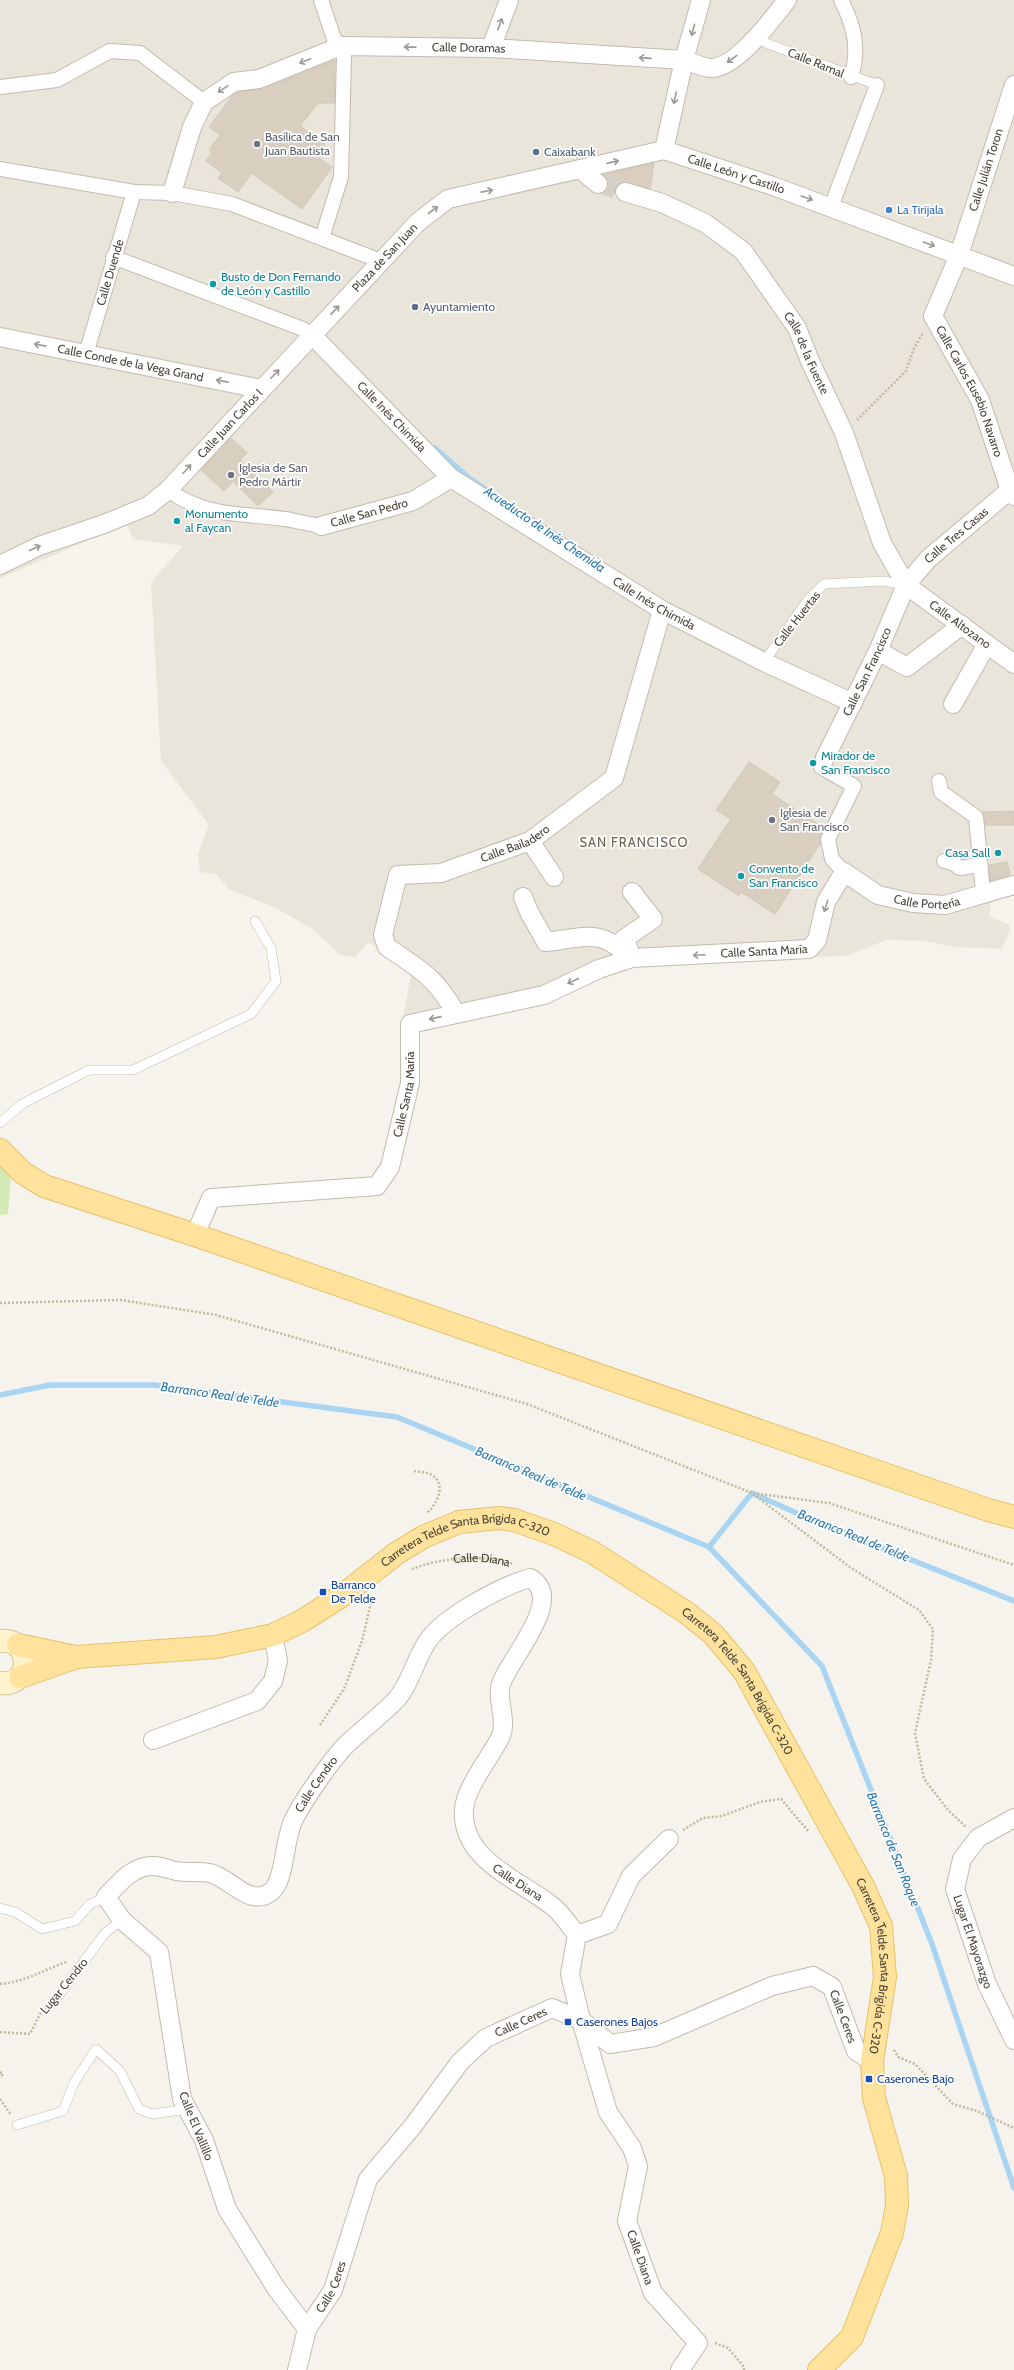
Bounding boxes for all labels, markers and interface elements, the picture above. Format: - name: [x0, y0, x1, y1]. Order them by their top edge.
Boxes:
- one-way arrow: [496, 18, 504, 30]
- one-way arrow: [689, 23, 696, 36]
- street label: Calle Doramas: [432, 39, 506, 56]
- one-way arrow: [404, 43, 417, 51]
- street label: Calle Ramal: [786, 44, 847, 81]
- one-way arrow: [639, 54, 652, 62]
- one-way arrow: [726, 54, 737, 63]
- one-way arrow: [299, 57, 311, 65]
- one-way arrow: [218, 85, 229, 93]
- one-way arrow: [671, 91, 679, 104]
- street label: Calle Julián Toron: [965, 126, 1006, 213]
- place label: Basílica de San Juan Bautista: [264, 129, 340, 158]
- marker: Basílica de San Juan Bautista: [252, 139, 262, 149]
- place label: Caixabank: [544, 144, 596, 159]
- marker: Caixabank: [531, 147, 541, 157]
- street label: Calle León y Castillo: [686, 150, 787, 197]
- one-way arrow: [606, 157, 619, 165]
- one-way arrow: [480, 187, 493, 195]
- one-way arrow: [801, 195, 813, 203]
- place label: La Tirijala: [897, 202, 944, 217]
- marker: La Tirijala: [884, 205, 894, 215]
- one-way arrow: [428, 206, 439, 215]
- street label: Plaza de San Juan: [349, 219, 420, 295]
- street label: Calle Duende: [93, 237, 127, 307]
- one-way arrow: [923, 240, 935, 248]
- place label: Busto de Don Fernando de León y Castillo: [221, 269, 341, 298]
- marker: Busto de Don Fernando de León y Castillo: [208, 279, 218, 289]
- place label: Ayuntamiento: [423, 299, 496, 314]
- marker: Ayuntamiento: [410, 302, 420, 312]
- one-way arrow: [330, 305, 340, 315]
- street label: Calle de la Fuente: [781, 309, 833, 397]
- street label: Calle Carlos Eusebio Navarro: [933, 323, 1007, 459]
- one-way arrow: [34, 340, 47, 348]
- street label: Calle Conde de la Vega Grand: [56, 341, 205, 384]
- one-way arrow: [270, 369, 280, 379]
- one-way arrow: [216, 377, 229, 385]
- street label: Calle Inés Chimida: [354, 378, 430, 455]
- street label: Calle Juan Carlos I: [194, 386, 265, 461]
- place label: Iglesia de San Pedro Mártir: [239, 460, 308, 489]
- one-way arrow: [182, 464, 191, 475]
- marker: Iglesia de San Pedro Mártir: [226, 470, 236, 480]
- water label: Acueducto de Inés Chemida: [481, 482, 609, 576]
- street label: Calle San Pedro: [329, 495, 410, 530]
- street label: Calle Tres Casas: [921, 504, 991, 566]
- place label: Monumento al Faycan: [185, 506, 248, 535]
- marker: Monumento al Faycan: [172, 516, 182, 526]
- one-way arrow: [29, 544, 41, 551]
- street label: Calle Inés Chimida: [610, 573, 698, 633]
- street label: Calle Huertas: [770, 588, 823, 650]
- street label: Calle Altozano: [926, 596, 994, 652]
- street label: Calle San Francisco: [839, 625, 894, 718]
- place label: Mirador de San Francisco: [821, 748, 890, 777]
- marker: Mirador de San Francisco: [808, 758, 818, 768]
- place label: Iglesia de San Francisco: [780, 805, 849, 834]
- marker: Iglesia de San Francisco: [767, 815, 777, 825]
- street label: Calle Bailadero: [478, 821, 553, 865]
- district label: SAN FRANCISCO: [579, 834, 689, 850]
- place label: Casa Sall: [945, 845, 990, 860]
- marker: Casa Sall: [993, 848, 1003, 858]
- place label: Convento de San Francisco: [749, 861, 818, 890]
- marker: Convento de San Francisco: [736, 871, 746, 881]
- street label: Calle Portería: [892, 891, 962, 913]
- one-way arrow: [822, 899, 829, 912]
- street label: Calle Santa María: [720, 941, 808, 960]
- one-way arrow: [693, 951, 706, 958]
- one-way arrow: [568, 978, 580, 985]
- one-way arrow: [429, 1015, 442, 1023]
- street label: Calle Santa María: [389, 1051, 417, 1139]
- water label: Barranco Real de Telde: [160, 1378, 280, 1410]
- water label: Barranco Real de Telde: [473, 1442, 589, 1504]
- water label: Barranco Real de Telde: [796, 1505, 912, 1565]
- street label: Carretera Telde Santa Brígida C-320: [377, 1510, 552, 1570]
- street label: Calle Diana: [452, 1550, 512, 1570]
- place label: Barranco De Telde: [331, 1577, 376, 1606]
- marker: Barranco De Telde: [318, 1587, 328, 1597]
- street label: Carretera Telde Santa Brígida C-320: [679, 1604, 797, 1757]
- street label: Calle Cendro: [291, 1753, 341, 1815]
- water label: Barranco de San Roque: [864, 1789, 924, 1909]
- street label: Calle Diana: [490, 1860, 546, 1904]
- street label: Carretera Telde Santa Brígida C-320: [853, 1875, 893, 2055]
- street label: Lugar El Mayorazgo: [950, 1893, 996, 1991]
- street label: Lugar Cendro: [37, 1954, 91, 2017]
- street label: Calle Ceres: [827, 1987, 860, 2045]
- street label: Calle Ceres: [492, 2003, 549, 2040]
- place label: Caserones Bajos: [576, 2014, 658, 2029]
- marker: Caserones Bajos: [563, 2017, 573, 2027]
- place label: Caserones Bajo: [877, 2071, 954, 2086]
- marker: Caserones Bajo: [864, 2074, 874, 2084]
- street label: Calle El Vallillo: [176, 2089, 217, 2163]
- street label: Calle Diana: [624, 2228, 657, 2287]
- street label: Calle Ceres: [312, 2259, 349, 2315]

